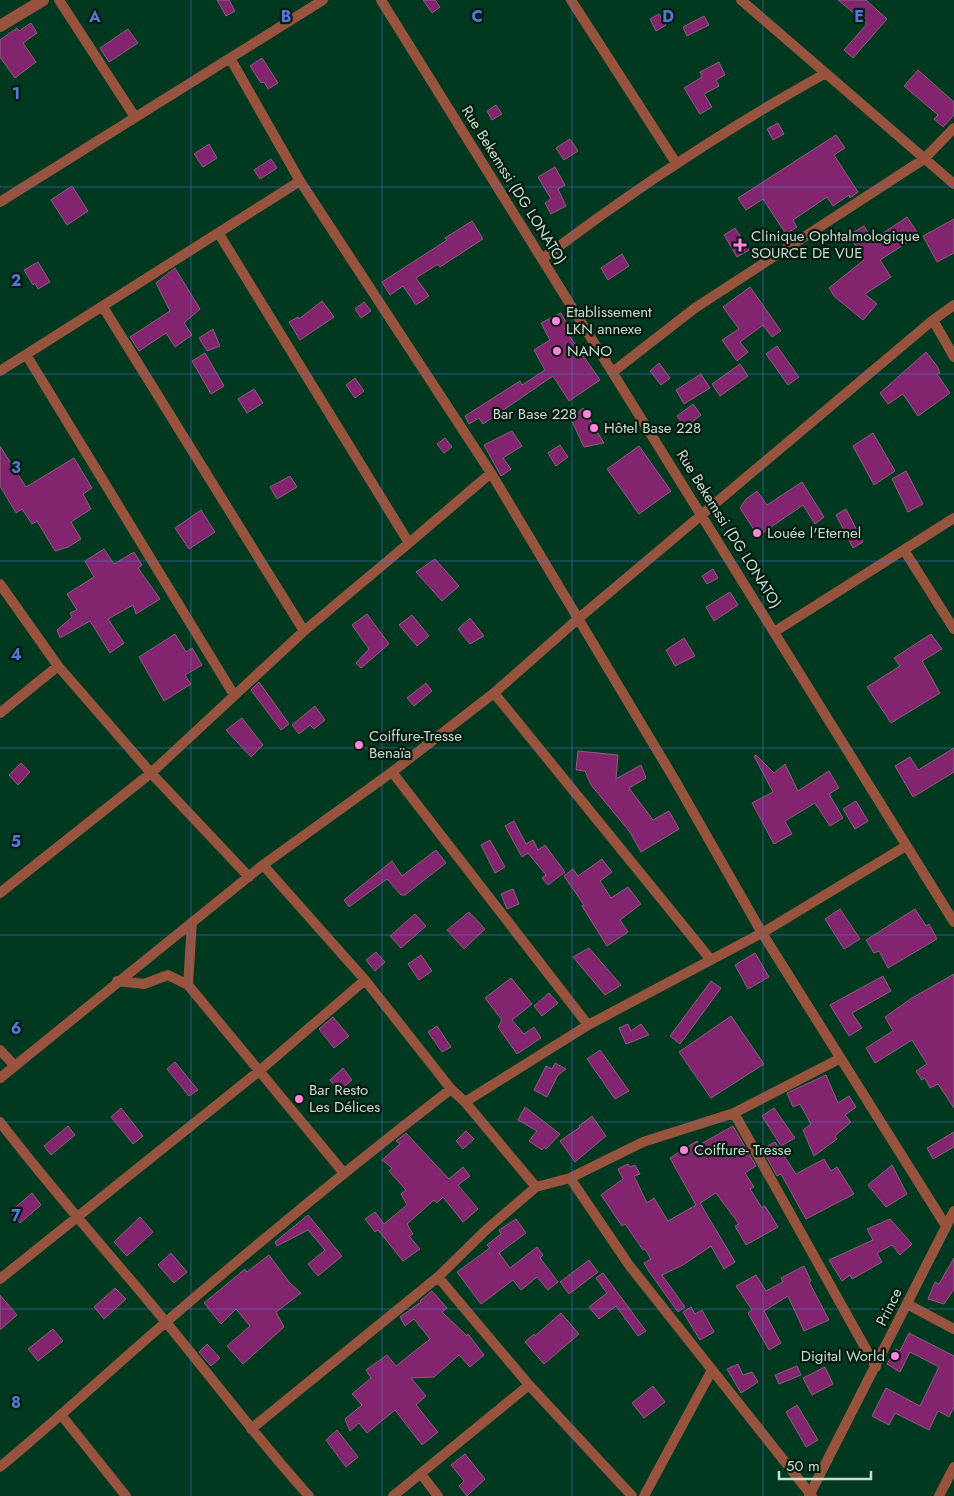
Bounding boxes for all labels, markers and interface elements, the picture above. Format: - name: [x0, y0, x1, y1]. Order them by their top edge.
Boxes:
- text: A: [88, 5, 101, 28]
- text: B: [281, 5, 291, 28]
- text: C: [471, 5, 483, 28]
- text: D: [662, 5, 674, 28]
- text: E: [854, 5, 864, 28]
- text: 1: [12, 82, 20, 105]
- street label: Rue Bekemssi (DG LONATO): [456, 101, 572, 269]
- place label: Clinique Ophtalmologique SOURCE DE VUE: [751, 225, 920, 264]
- marker: Clinique Ophtalmologique SOURCE DE VUE: [733, 238, 747, 252]
- text: 2: [11, 269, 21, 292]
- place label: Etablissement LKN annexe: [566, 301, 652, 340]
- marker: Etablissement LKN annexe: [550, 315, 562, 327]
- place label: NANO: [567, 340, 612, 362]
- marker: NANO: [551, 345, 563, 357]
- place label: Bar Base 228: [493, 403, 577, 425]
- marker: Bar Base 228: [581, 408, 593, 420]
- place label: Hôtel Base 228: [604, 417, 701, 439]
- marker: Hôtel Base 228: [588, 422, 600, 434]
- street label: Rue Bekemssi (DG LONATO): [671, 445, 787, 613]
- text: 3: [11, 456, 21, 479]
- place label: Louée l'Eternel: [767, 522, 861, 544]
- marker: Louée l'Eternel: [751, 527, 763, 539]
- text: 4: [10, 643, 22, 666]
- place label: Coiffure-Tresse Benaïa: [369, 725, 462, 764]
- marker: Coiffure-Tresse Benaïa: [353, 739, 365, 751]
- text: 5: [11, 830, 21, 853]
- text: 6: [11, 1017, 21, 1040]
- place label: Bar Resto Les Délices: [309, 1079, 380, 1118]
- marker: Bar Resto Les Délices: [293, 1093, 305, 1105]
- place label: Coiffure- Tresse: [694, 1139, 792, 1161]
- marker: Coiffure- Tresse: [678, 1144, 690, 1156]
- text: 7: [11, 1204, 21, 1227]
- street label: Prince: [870, 1284, 908, 1330]
- place label: Digital World: [801, 1345, 885, 1367]
- marker: Digital World: [889, 1350, 901, 1362]
- text: 8: [11, 1391, 21, 1414]
- scale bar: [779, 1448, 872, 1480]
- text: 50 m: [786, 1455, 820, 1477]

